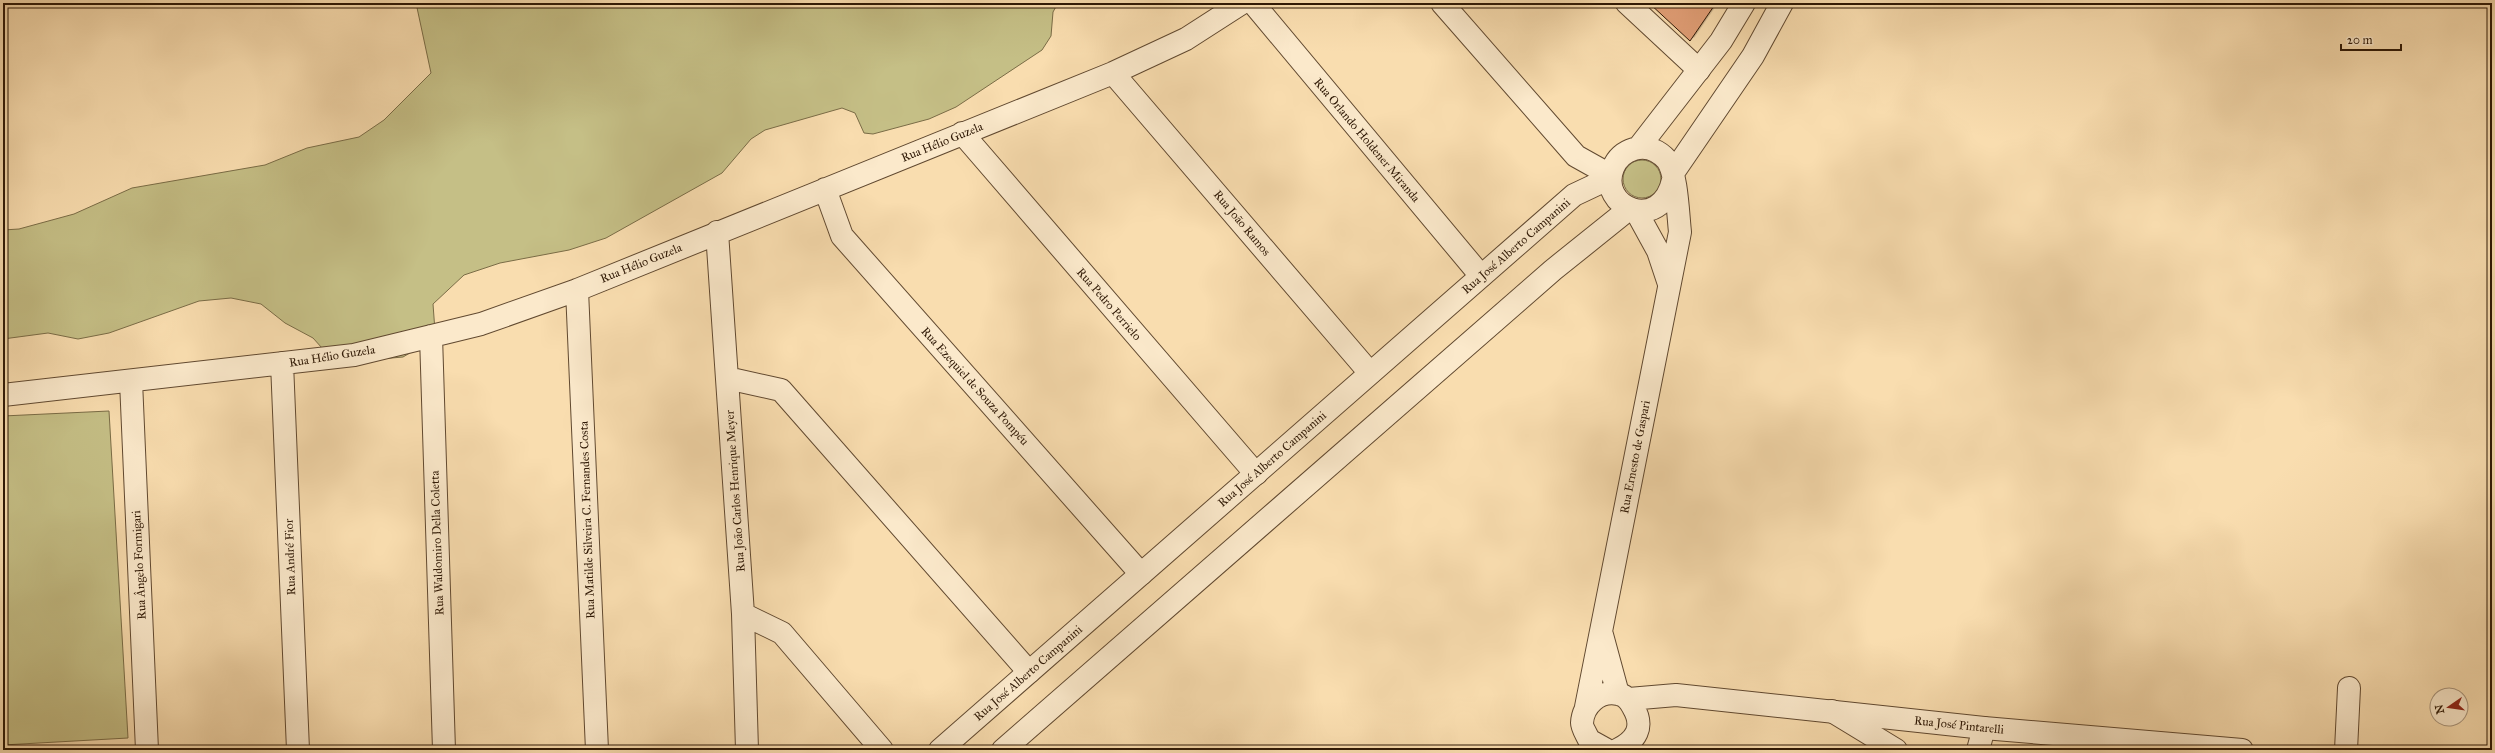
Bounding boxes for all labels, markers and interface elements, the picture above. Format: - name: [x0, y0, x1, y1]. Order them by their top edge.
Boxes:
- scale bar: [2341, 26, 2401, 52]
- text: 20 m: [2347, 33, 2373, 47]
- street label: Rua Orlando Holdener Miranda: [1311, 75, 1424, 206]
- street label: Rua Hélio Guzela: [899, 119, 986, 165]
- street label: Rua João Ramos: [1210, 187, 1273, 259]
- street label: Rua José Alberto Campanini: [1459, 195, 1574, 298]
- street label: Rua Hélio Guzela: [598, 240, 685, 286]
- street label: Rua Pedro Perrielo: [1074, 265, 1144, 343]
- street label: Rua Ezequiel de Souza Pompéu: [917, 324, 1032, 449]
- street label: Rua Hélio Guzela: [288, 342, 377, 370]
- street label: Rua Ernesto de Gaspari: [1617, 399, 1653, 515]
- street label: Rua José Alberto Campanini: [1215, 408, 1330, 511]
- street label: Rua João Carlos Henrique Meyer: [722, 409, 749, 572]
- street label: Rua Matilde Silveira C. Fernandes Costa: [577, 420, 597, 619]
- street label: Rua Waldomiro Della Coletta: [427, 469, 447, 616]
- street label: Rua Ângelo Formigari: [128, 509, 150, 620]
- street label: Rua André Fior: [282, 518, 298, 596]
- street label: Rua José Alberto Campanini: [971, 622, 1086, 725]
- north arrow: [2429, 687, 2469, 727]
- text: N: [2432, 702, 2447, 715]
- street label: Rua José Pintarelli: [1913, 713, 2005, 738]

